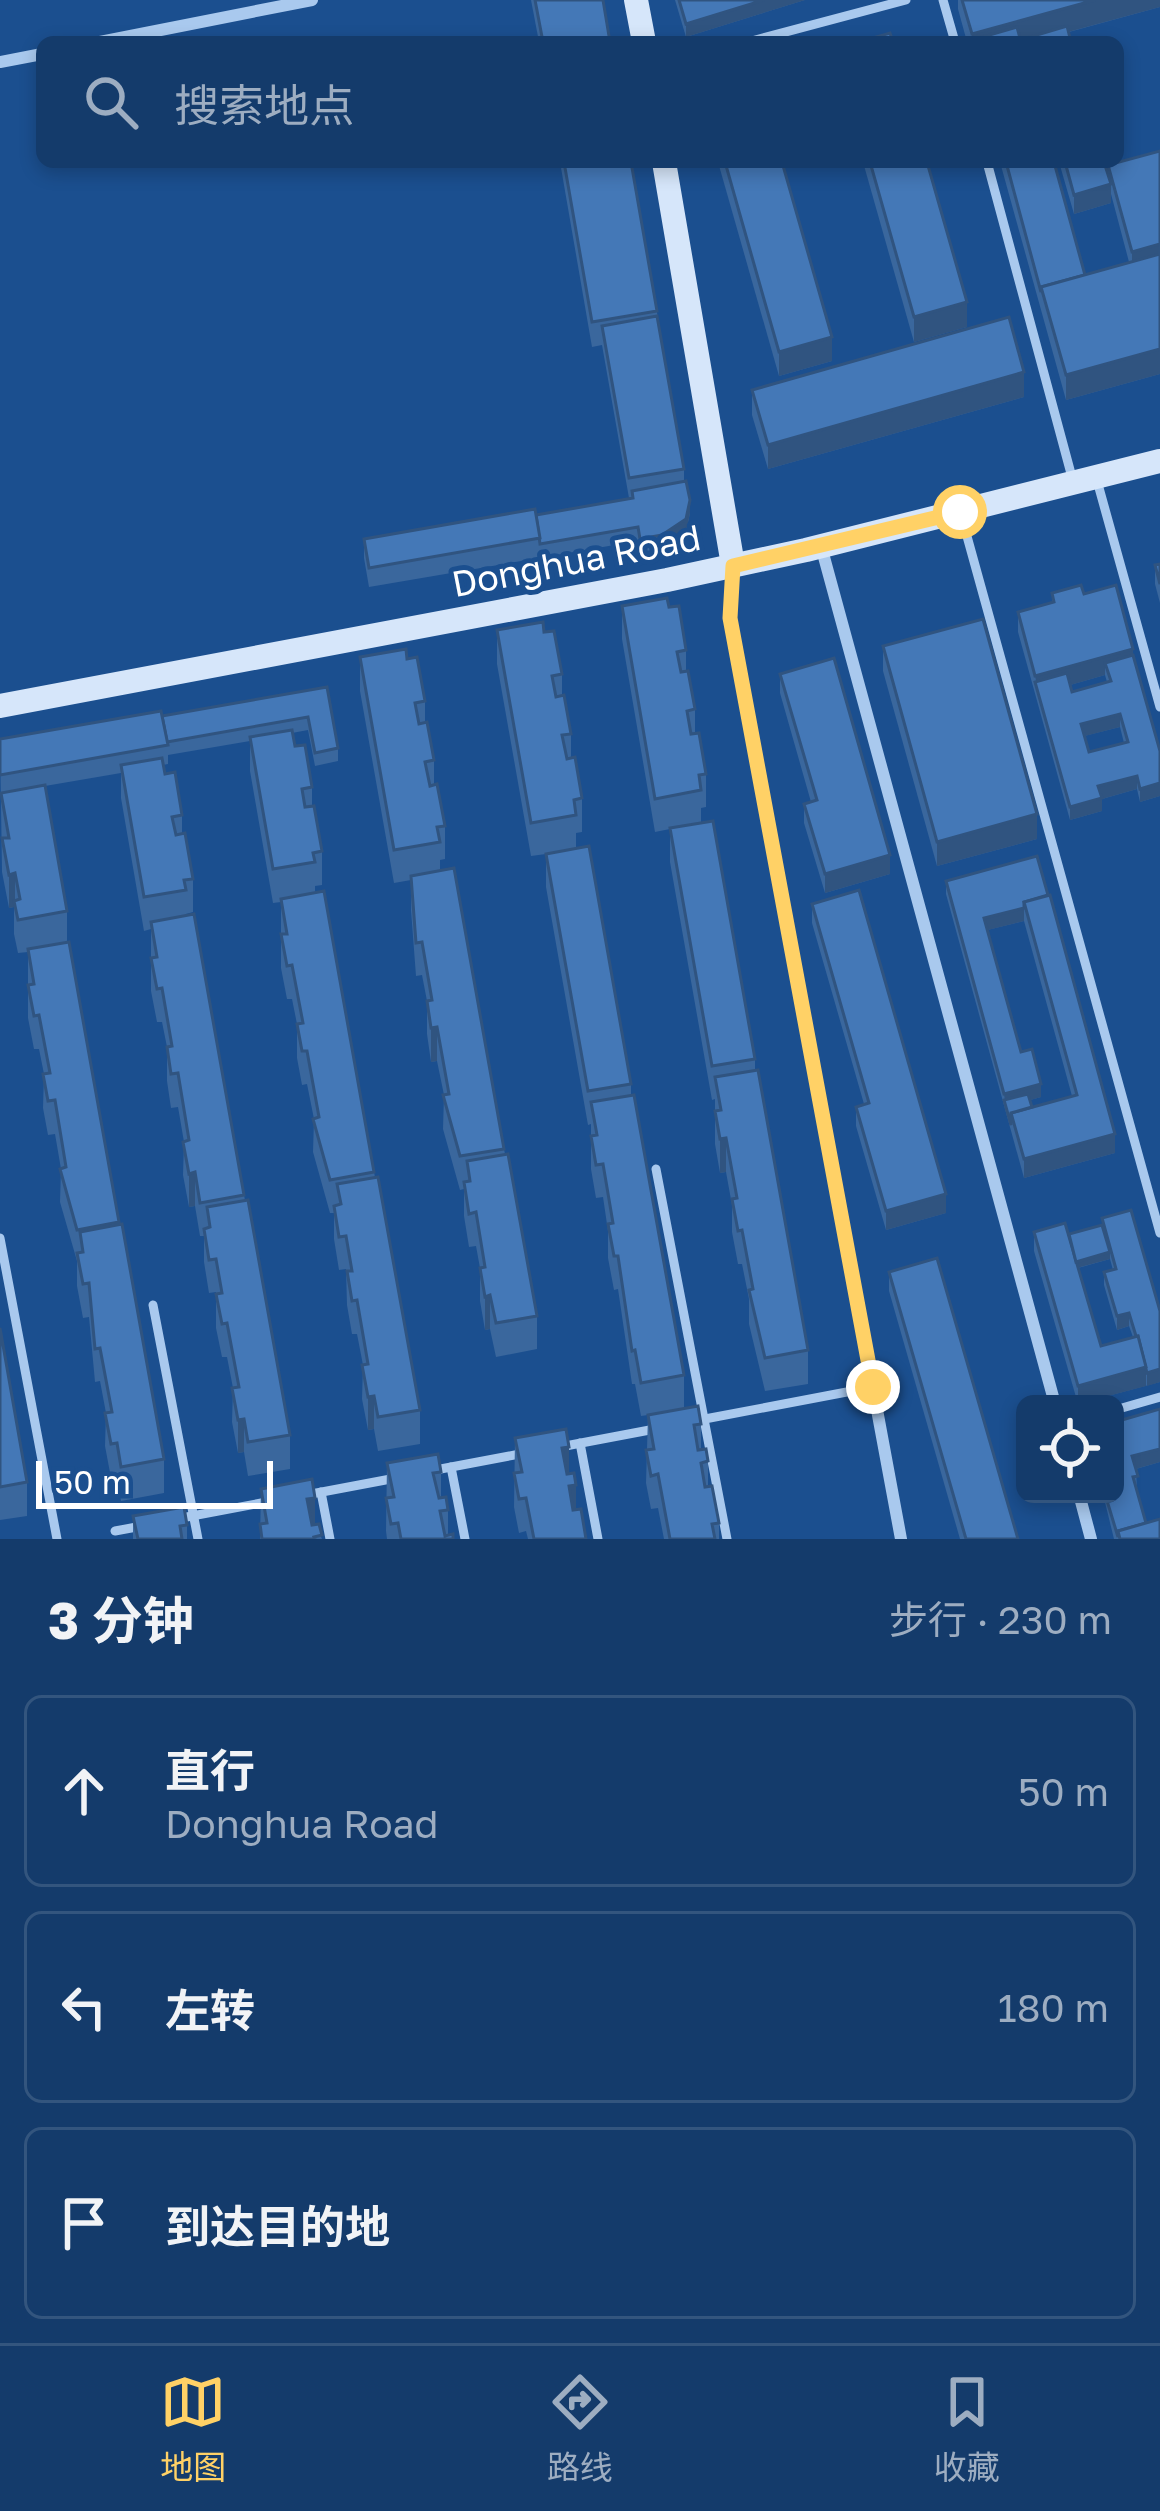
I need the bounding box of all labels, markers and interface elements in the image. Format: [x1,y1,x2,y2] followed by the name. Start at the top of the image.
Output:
[36,36,1124,168] search box
[78,69,144,135] icon: search
[174,78,354,132] text: 搜索地点
[933,485,987,539] route start
[448,515,704,605] street label: Donghua Road
[846,1360,900,1414] route end
[1016,1395,1124,1503] map controls
[1016,1395,1124,1503] button: locate
[36,1455,273,1508] scale bar
[54,1462,131,1501] text: 50 m
[48,1589,194,1650] text: 3 分钟
[889,1596,1112,1643] text: 步行 · 230 m
[165,1743,255,1797] text: 直行
[51,1758,117,1824] icon: ahead
[1018,1768,1109,1815] text: 50 m
[165,1800,439,1847] text: Donghua Road
[51,1974,117,2040] icon: left
[165,1983,255,2037] text: 左转
[998,1984,1109,2031] text: 180 m
[51,2190,117,2256] icon: arrive
[165,2199,390,2253] text: 到达目的地
[160,2369,226,2489] tab: 地图
[547,2369,613,2489] tab: 路线
[934,2369,1000,2489] tab: 收藏

